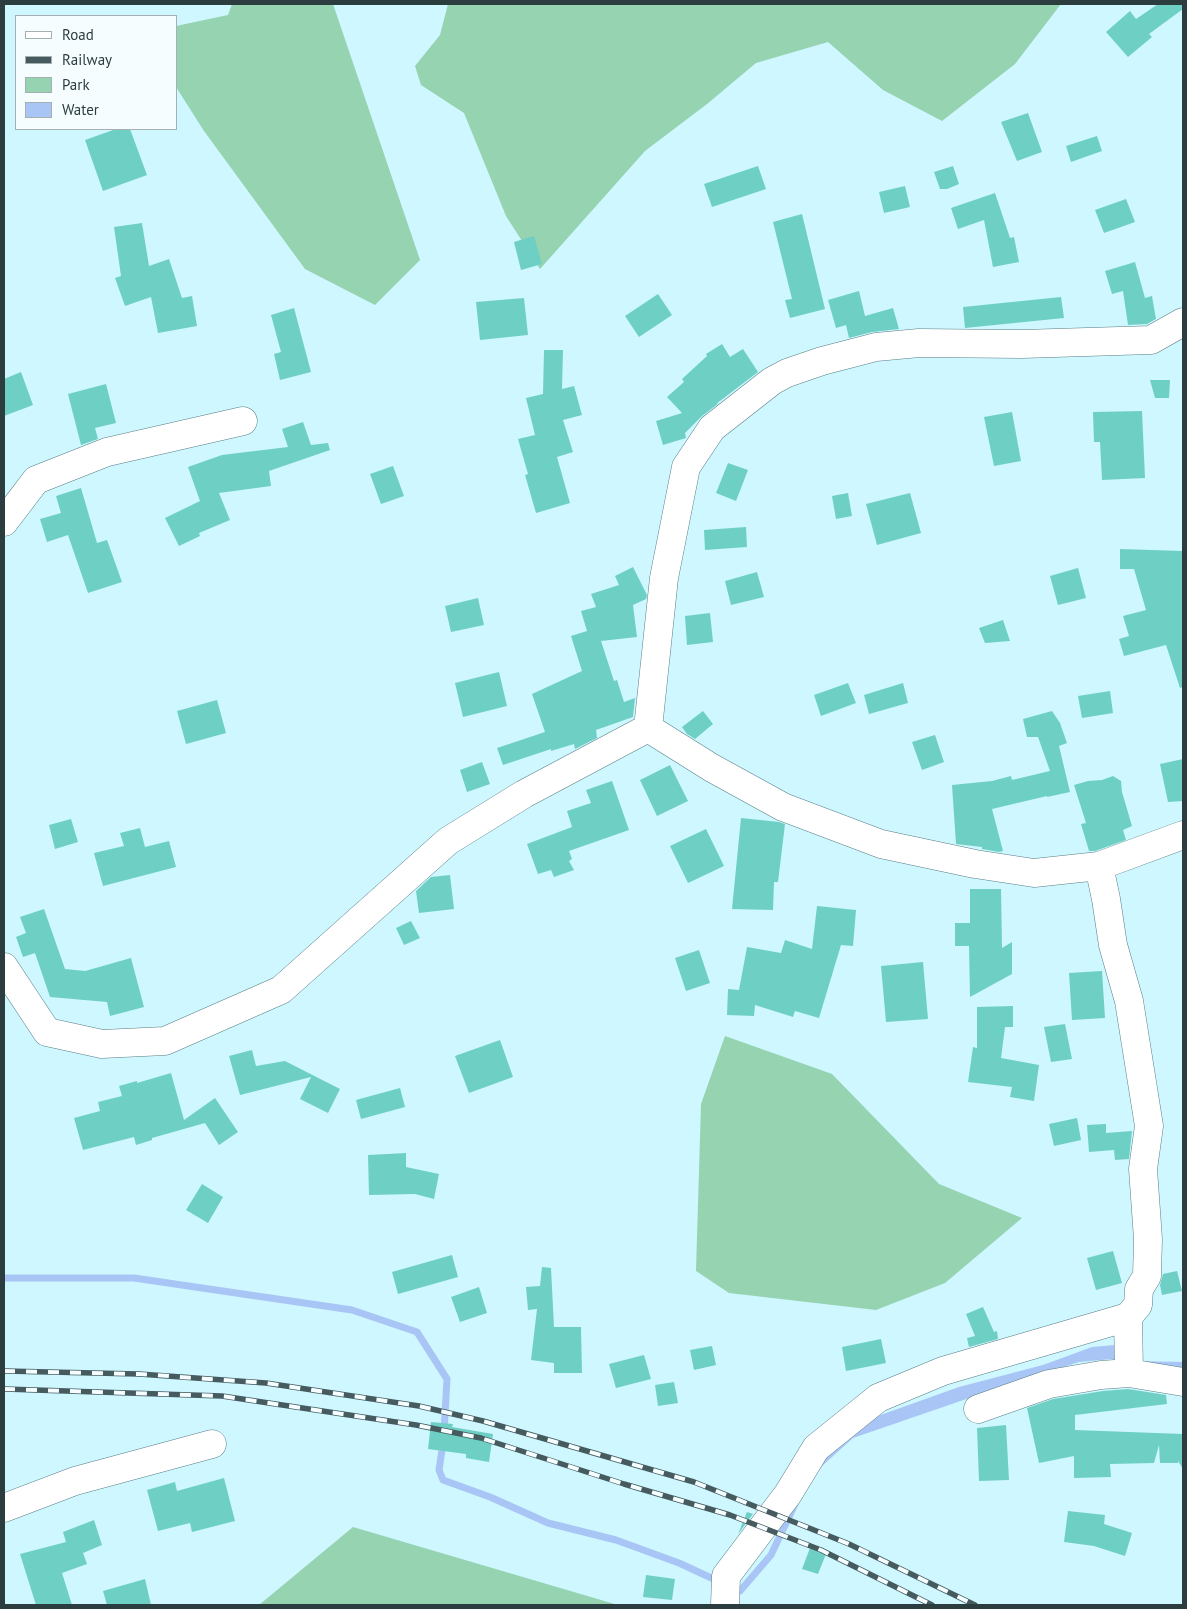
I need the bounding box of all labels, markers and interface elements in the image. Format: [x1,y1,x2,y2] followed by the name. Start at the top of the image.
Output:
[15,15,178,130] legend
[62,25,94,44] text: Road
[62,50,112,69] text: Railway
[62,75,90,94] text: Park
[62,100,99,119] text: Water

